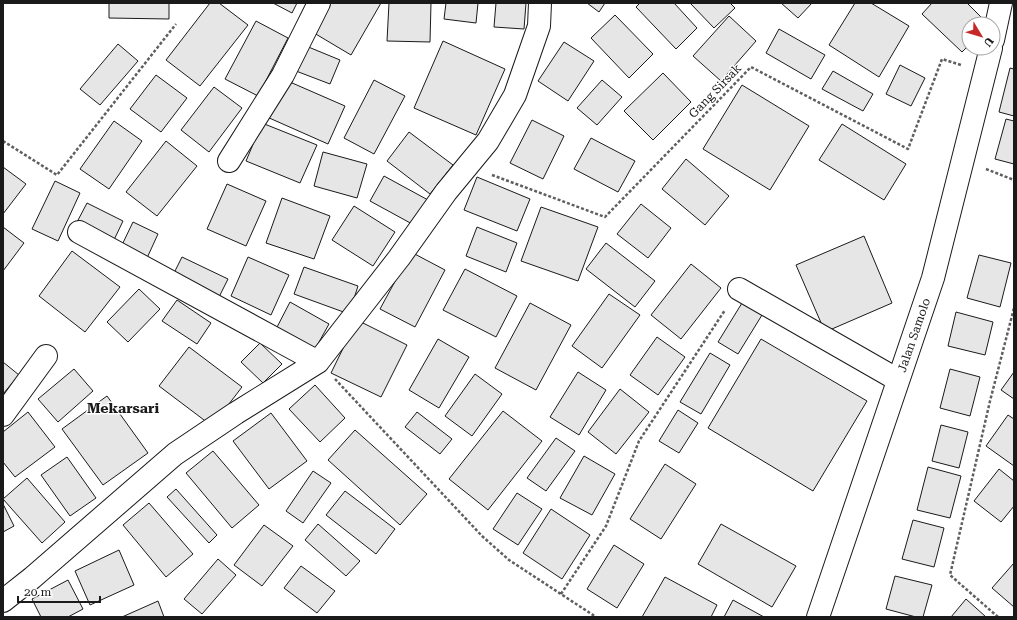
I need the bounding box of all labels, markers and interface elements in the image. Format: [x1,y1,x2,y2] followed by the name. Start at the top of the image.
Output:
[961,16,1001,56] north arrow
[980,35,996,50] text: U
[686,61,744,121] street label: Gang Sirsak
[895,296,933,374] street label: Jalan Samolo
[87,400,159,416] district label: Mekarsari
[18,578,100,604] scale bar
[24,585,51,599] text: 20 m

